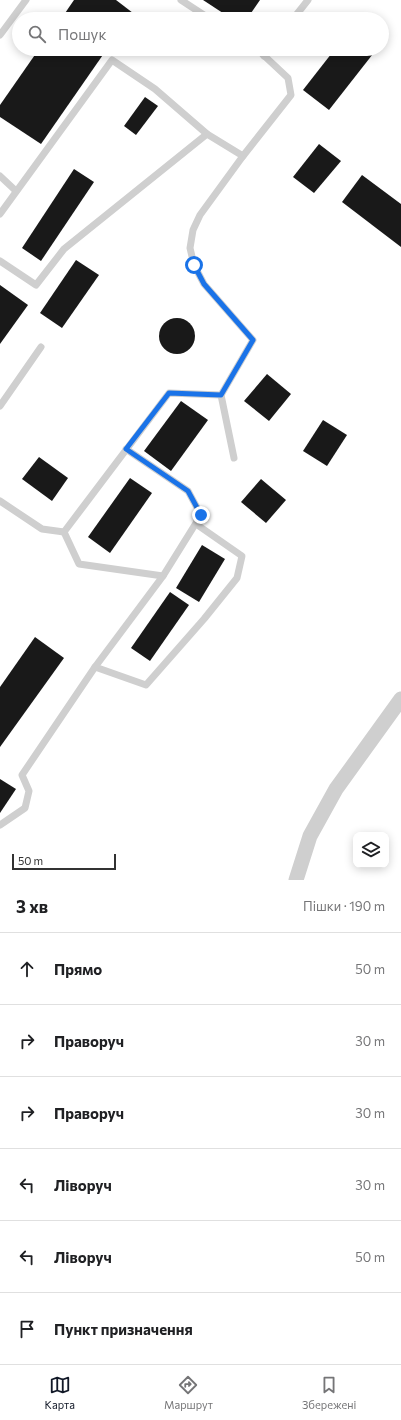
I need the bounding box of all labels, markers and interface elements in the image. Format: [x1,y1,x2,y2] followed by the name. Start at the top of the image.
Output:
[12,12,389,56] search box
[26,23,48,45] icon: search
[58,25,106,43] text: Пошук
[185,256,203,274] route start
[192,506,210,524] route end
[353,832,389,868] map controls
[353,832,389,868] button: layers
[12,852,116,871] scale bar
[18,854,43,867] text: 50 m
[16,896,48,917] text: 3 хв
[303,898,385,914] text: Пішки · 190 m
[16,958,38,980] icon: ahead
[54,960,102,978] text: Прямо
[355,961,385,977] text: 50 m
[16,1030,38,1052] icon: right
[54,1032,124,1050] text: Праворуч
[355,1033,385,1049] text: 30 m
[16,1102,38,1124] icon: right
[54,1104,124,1122] text: Праворуч
[355,1105,385,1121] text: 30 m
[16,1174,38,1196] icon: left
[54,1176,112,1194] text: Ліворуч
[355,1177,385,1193] text: 30 m
[16,1246,38,1268] icon: left
[54,1248,112,1266] text: Ліворуч
[355,1249,385,1265] text: 50 m
[16,1318,38,1340] icon: arrive
[54,1320,193,1338] text: Пункт призначення
[45,1374,75,1411] tab: Карта
[164,1374,213,1411] tab: Маршрут
[302,1374,356,1411] tab: Збережені

